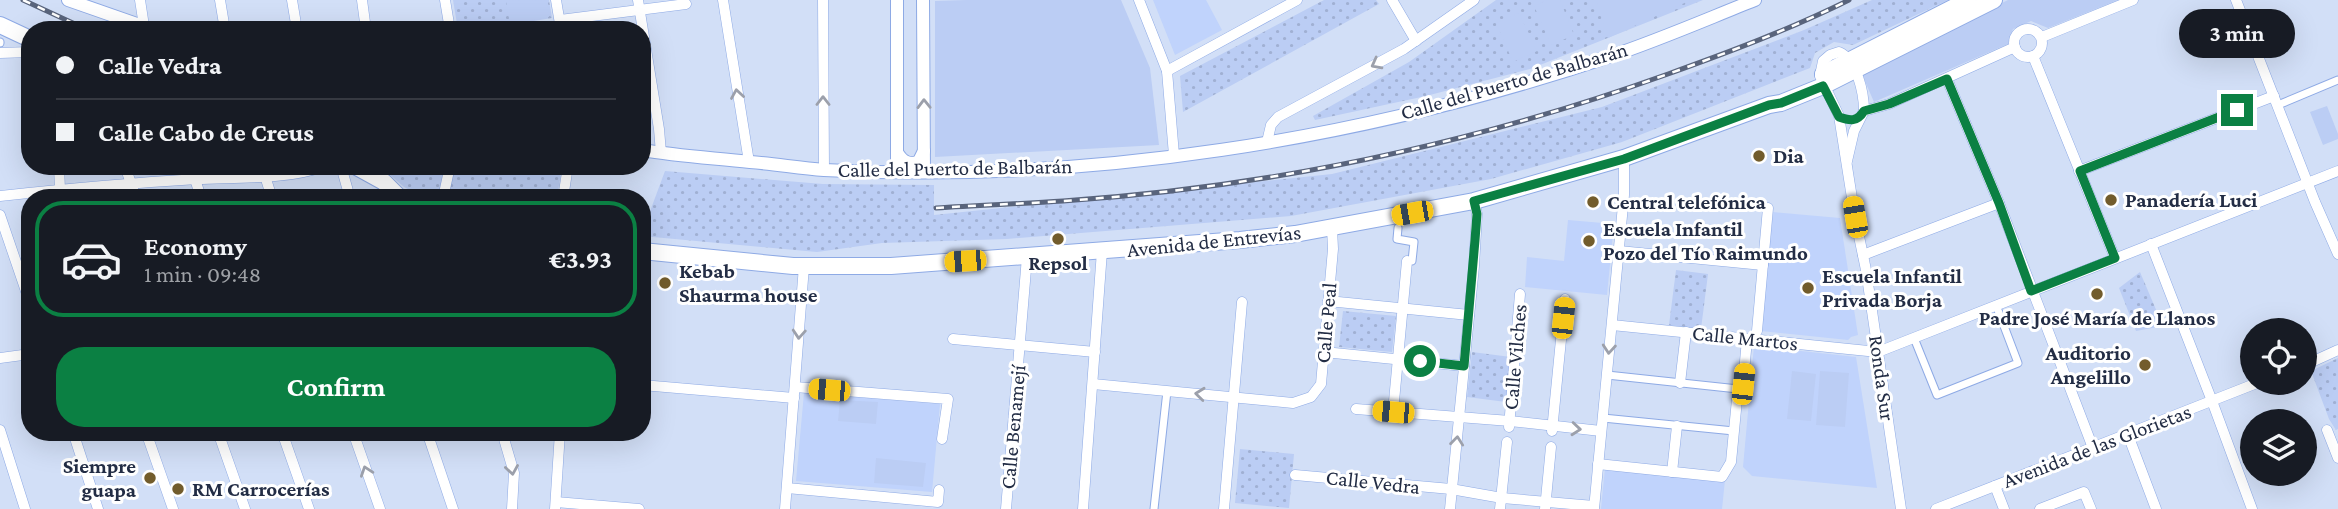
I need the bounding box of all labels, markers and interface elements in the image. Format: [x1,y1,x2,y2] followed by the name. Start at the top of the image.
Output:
[2179,8,2295,57] callout: 3 min
[2209,20,2265,46] text: 3 min
[1398,37,1630,125] street label: Calle del Puerto de Balbarán
[98,51,222,80] text: Calle Vedra
[1371,56,1383,70] one-way arrow
[730,88,745,100] one-way arrow
[2221,94,2253,126] route end
[816,96,831,107] one-way arrow
[916,98,932,109] one-way arrow
[98,118,314,147] text: Calle Cabo de Creus
[1773,144,1805,168] place label: Dia
[1751,148,1767,164] marker: Dia
[837,154,1073,182] street label: Calle del Puerto de Balbarán
[2125,188,2257,212] place label: Panadería Luci
[1607,190,1767,214] place label: Central telefónica
[2103,192,2119,208] marker: Panadería Luci
[1585,194,1601,210] marker: Central telefónica
[1842,194,1869,240] car
[1390,199,1435,227] car
[1603,217,1808,265] place label: Escuela Infantil Pozo del Tío Raimundo
[1126,220,1302,262] street label: Avenida de Entrevías
[60,228,123,291] icon: car
[1050,231,1066,247] marker: Repsol
[144,232,247,261] text: Economy
[1581,233,1597,249] marker: Escuela Infantil Pozo del Tío Raimundo
[549,245,612,274] text: €3.93
[944,249,987,273] car
[1028,251,1088,275] place label: Repsol
[679,259,818,307] place label: Kebab Shaurma house
[144,261,261,287] text: 1 min · 09:48
[1822,264,1962,312] place label: Escuela Infantil Privada Borja
[657,275,673,291] marker: Kebab Shaurma house
[1800,280,1816,296] marker: Escuela Infantil Privada Borja
[1311,282,1341,364] street label: Calle Peal
[2089,286,2105,302] marker: Padre José María de Llanos
[1551,296,1576,340] car
[1498,303,1532,411] street label: Calle Vilches
[1979,306,2216,330] place label: Padre José María de Llanos
[2240,318,2317,486] map controls
[2240,318,2317,395] button: locate
[1691,321,1799,355] street label: Calle Martos
[792,329,807,340] one-way arrow
[1864,334,1900,423] street label: Ronda Sur
[2045,341,2131,389] place label: Auditorio Angelillo
[1602,343,1617,354] one-way arrow
[1404,345,1436,377] route start
[56,347,616,427] button: Confirm
[2137,357,2153,373] marker: Auditorio Angelillo
[996,362,1031,490] street label: Calle Benamejí
[1731,362,1756,406] car
[808,378,851,402] car
[1194,387,1205,402] one-way arrow
[2000,399,2194,493] street label: Avenida de las Glorietas
[1372,400,1415,424] car
[2240,409,2317,486] button: layers
[1571,421,1582,436] one-way arrow
[1449,435,1464,447] one-way arrow
[63,454,137,502] place label: Siempre guapa
[504,464,519,476] one-way arrow
[360,465,374,477] one-way arrow
[1325,465,1421,499] street label: Calle Vedra
[142,470,158,486] marker: Siempre guapa
[192,477,330,501] place label: RM Carrocerías
[170,481,186,497] marker: RM Carrocerías

